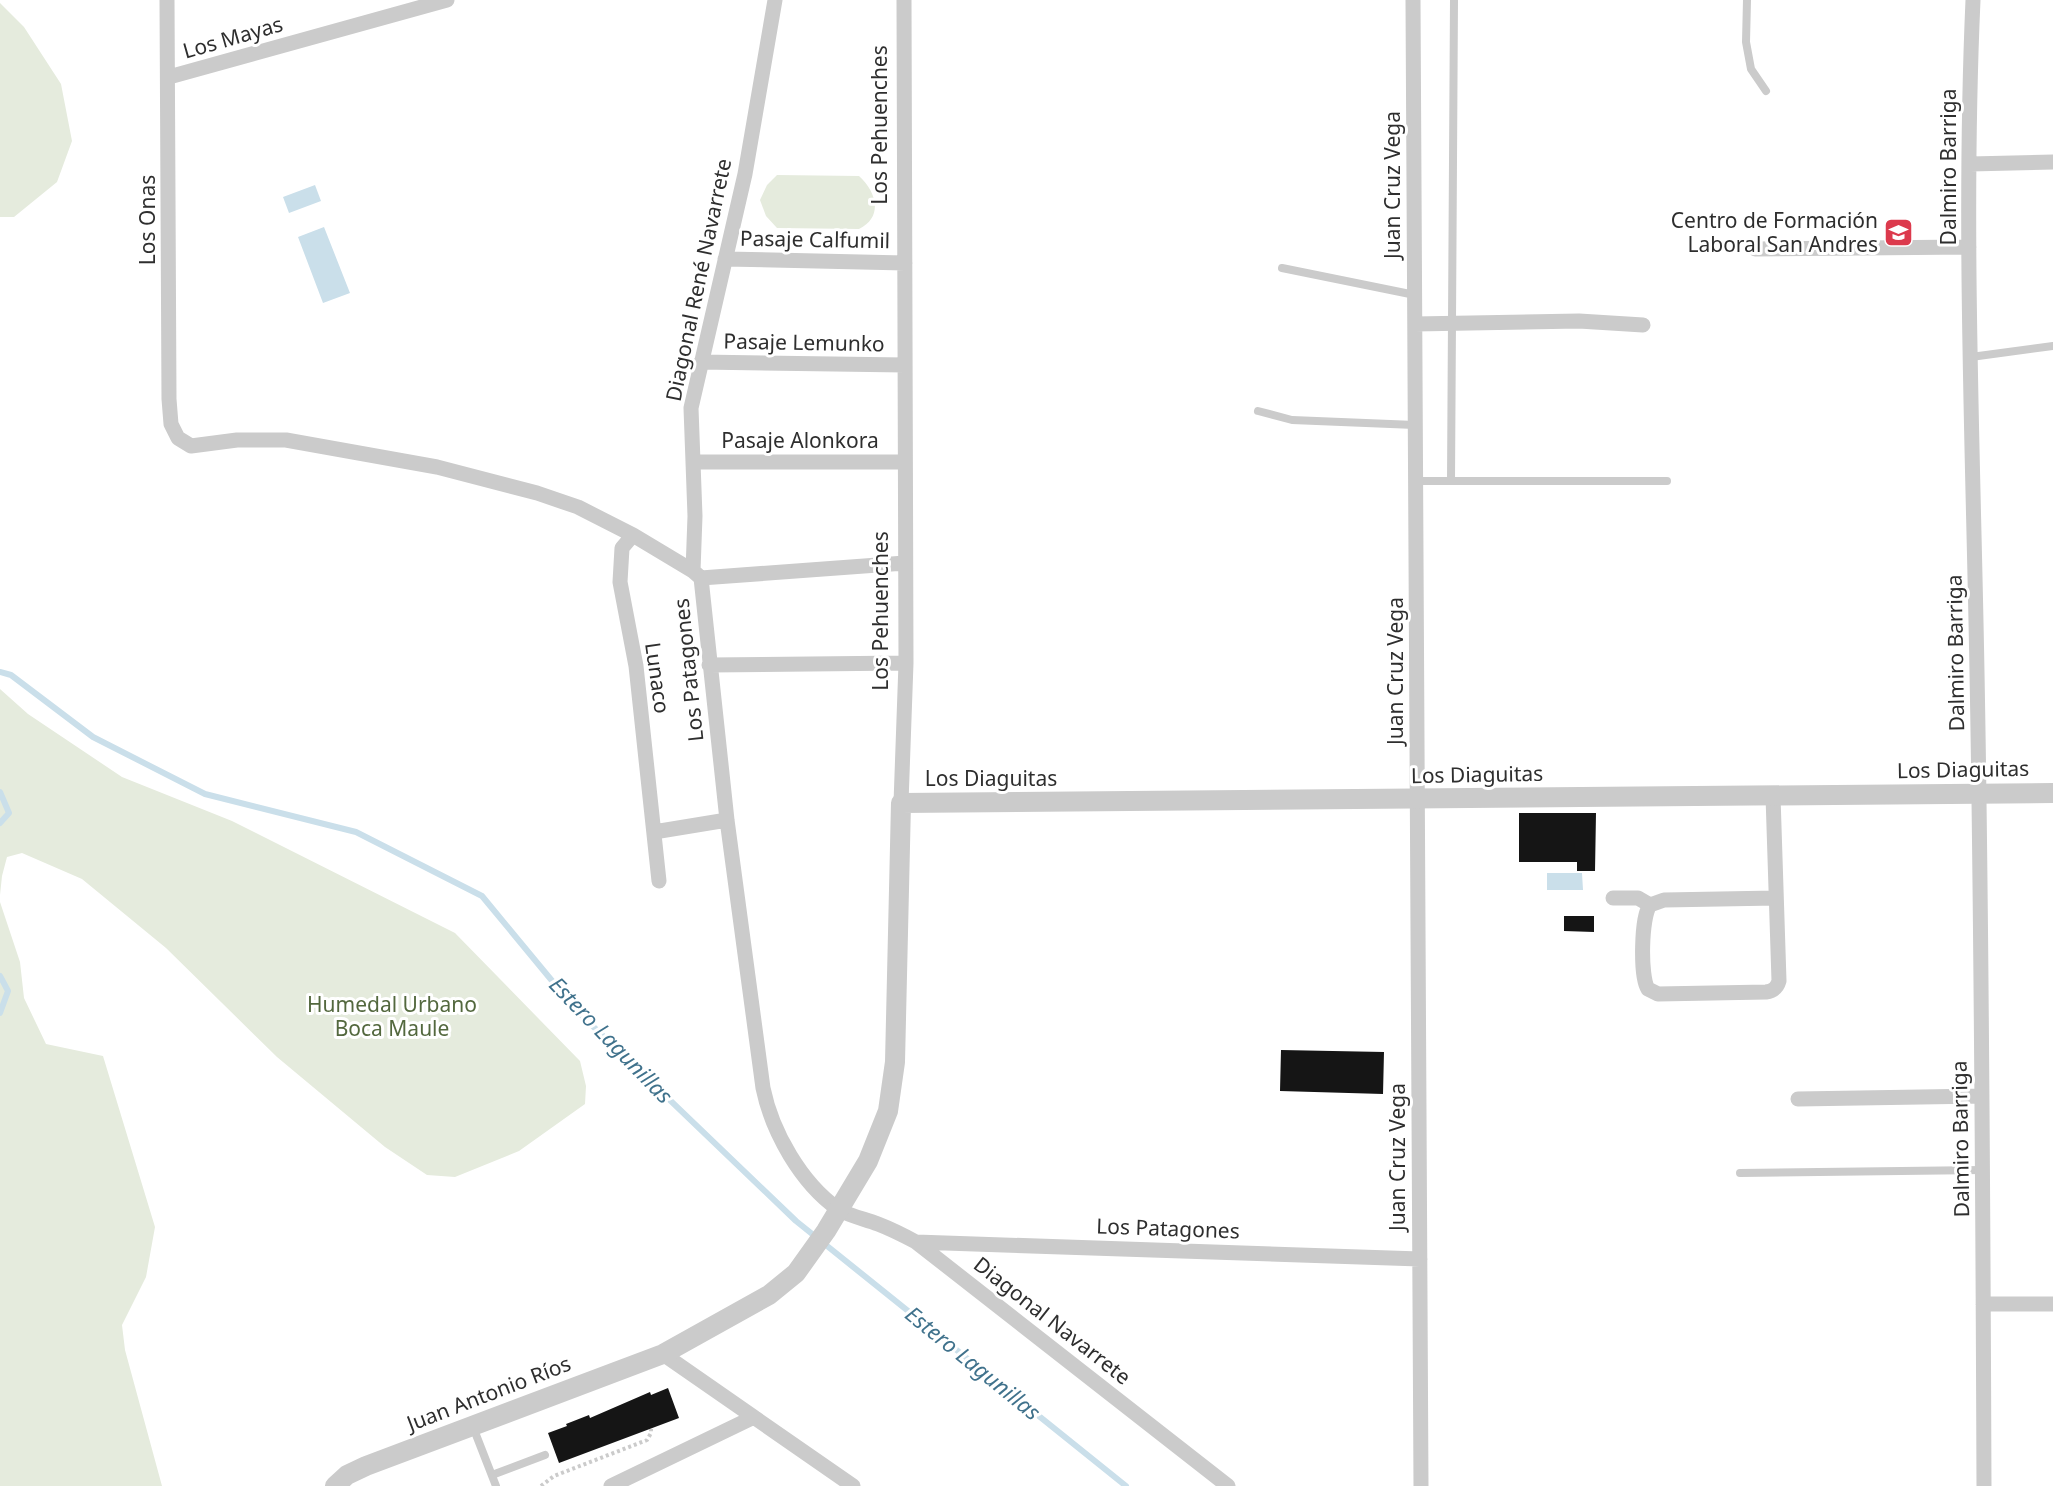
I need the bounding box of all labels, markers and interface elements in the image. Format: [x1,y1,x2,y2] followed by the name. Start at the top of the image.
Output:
[180,9,286,65] street label: Los Mayas
[865,45,893,205] street label: Los Pehuenches
[1934,89,1962,245] street label: Dalmiro Barriga
[1378,111,1406,261] street label: Juan Cruz Vega
[659,156,737,404] street label: Diagonal René Navarrete
[133,175,161,265] street label: Los Onas
[1671,206,1878,258] place label: Centro de Formación Laboral San Andres
[1883,217,1915,249] school or university icon: Centro de Formación Laboral San Andres
[740,224,890,254] street label: Pasaje Calfumil
[723,327,885,357] street label: Pasaje Lemunko
[721,426,879,454] street label: Pasaje Alonkora
[866,531,894,691] street label: Los Pehuenches
[1940,574,1970,732] street label: Dalmiro Barriga
[667,597,709,743] street label: Los Patagones
[1381,597,1409,747] street label: Juan Cruz Vega
[639,640,677,715] street label: Lunaco
[1896,754,2029,784] street label: Los Diaguitas
[1410,759,1543,789] street label: Los Diaguitas
[925,764,1057,792] street label: Los Diaguitas
[543,969,680,1110] water label: Estero Lagunillas
[307,990,477,1042] park label: Humedal Urbano Boca Maule
[1945,1060,1975,1218] street label: Dalmiro Barriga
[1383,1083,1411,1233] street label: Juan Cruz Vega
[1096,1212,1240,1244] street label: Los Patagones
[968,1250,1137,1390] street label: Diagonal Navarrete
[900,1298,1048,1426] water label: Estero Lagunillas
[401,1349,575,1438] street label: Juan Antonio Ríos

